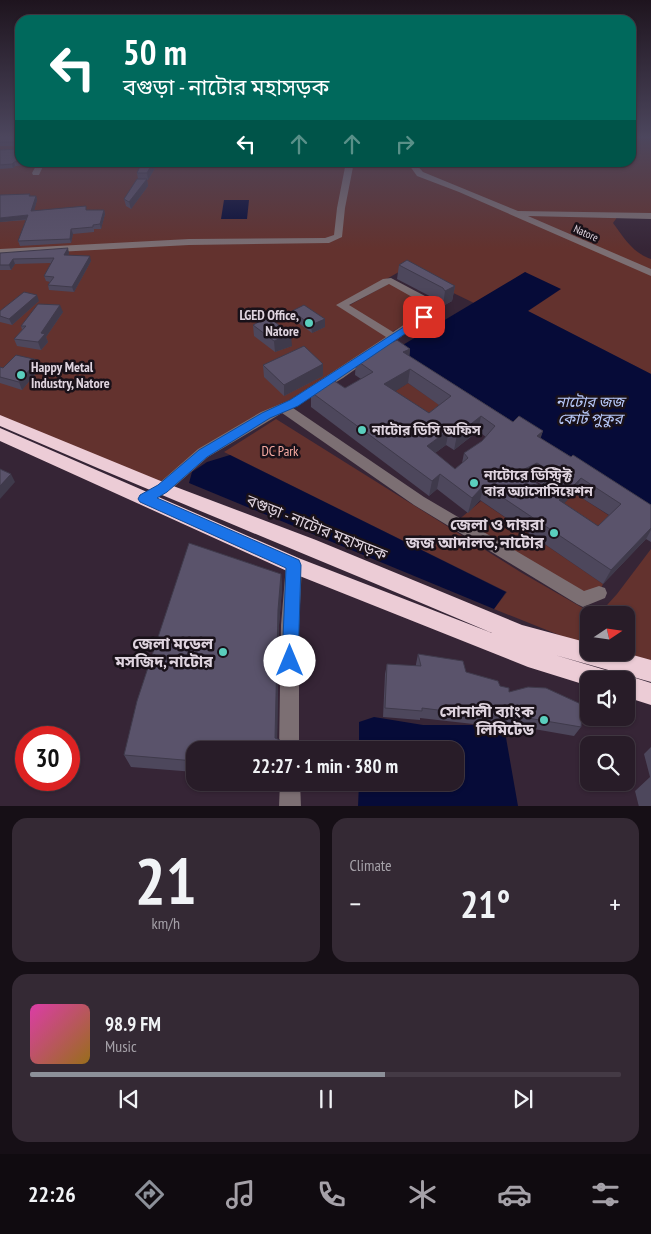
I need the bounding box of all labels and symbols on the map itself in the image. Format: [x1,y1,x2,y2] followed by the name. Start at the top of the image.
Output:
[571,221,601,245] street label: Natore
[403,296,445,338] pin
[239,306,299,340] place label: LGED Office, Natore
[303,317,315,329] marker: LGED Office, Natore
[31,358,110,392] place label: Happy Metal Industry, Natore
[15,369,27,381] marker: Happy Metal Industry, Natore
[556,392,627,428] water label: নাটোর জজ কোর্ট পুকুর
[371,421,482,439] place label: নাটোর ডিসি অফিস
[356,424,368,436] marker: নাটোর ডিসি অফিস
[261,442,299,460] park label: DC Park
[483,466,593,500] place label: নাটোরে ডিস্ট্রিক্ট বার অ্যাসোসিয়েশন
[468,477,480,489] marker: নাটোরে ডিস্ট্রিক্ট বার অ্যাসোসিয়েশন
[243,489,391,565] street label: বগুড়া - নাটোর মহাসড়ক
[405,514,544,552] place label: জেলা ও দায়রা জজ আদালত, নাটোর
[548,527,560,539] marker: জেলা ও দায়রা জজ আদালত, নাটোর
[580,606,635,661] north arrow
[114,633,214,671] place label: জেলা মডেল মসজিদ, নাটোর
[263,634,315,686] position arrow
[217,646,229,658] marker: জেলা মডেল মসজিদ, নাটোর
[440,701,535,739] place label: সোনালী ব্যাংক লিমিটেড
[538,714,550,726] marker: সোনালী ব্যাংক লিমিটেড
[15,726,80,791] speed limit sign: 30

